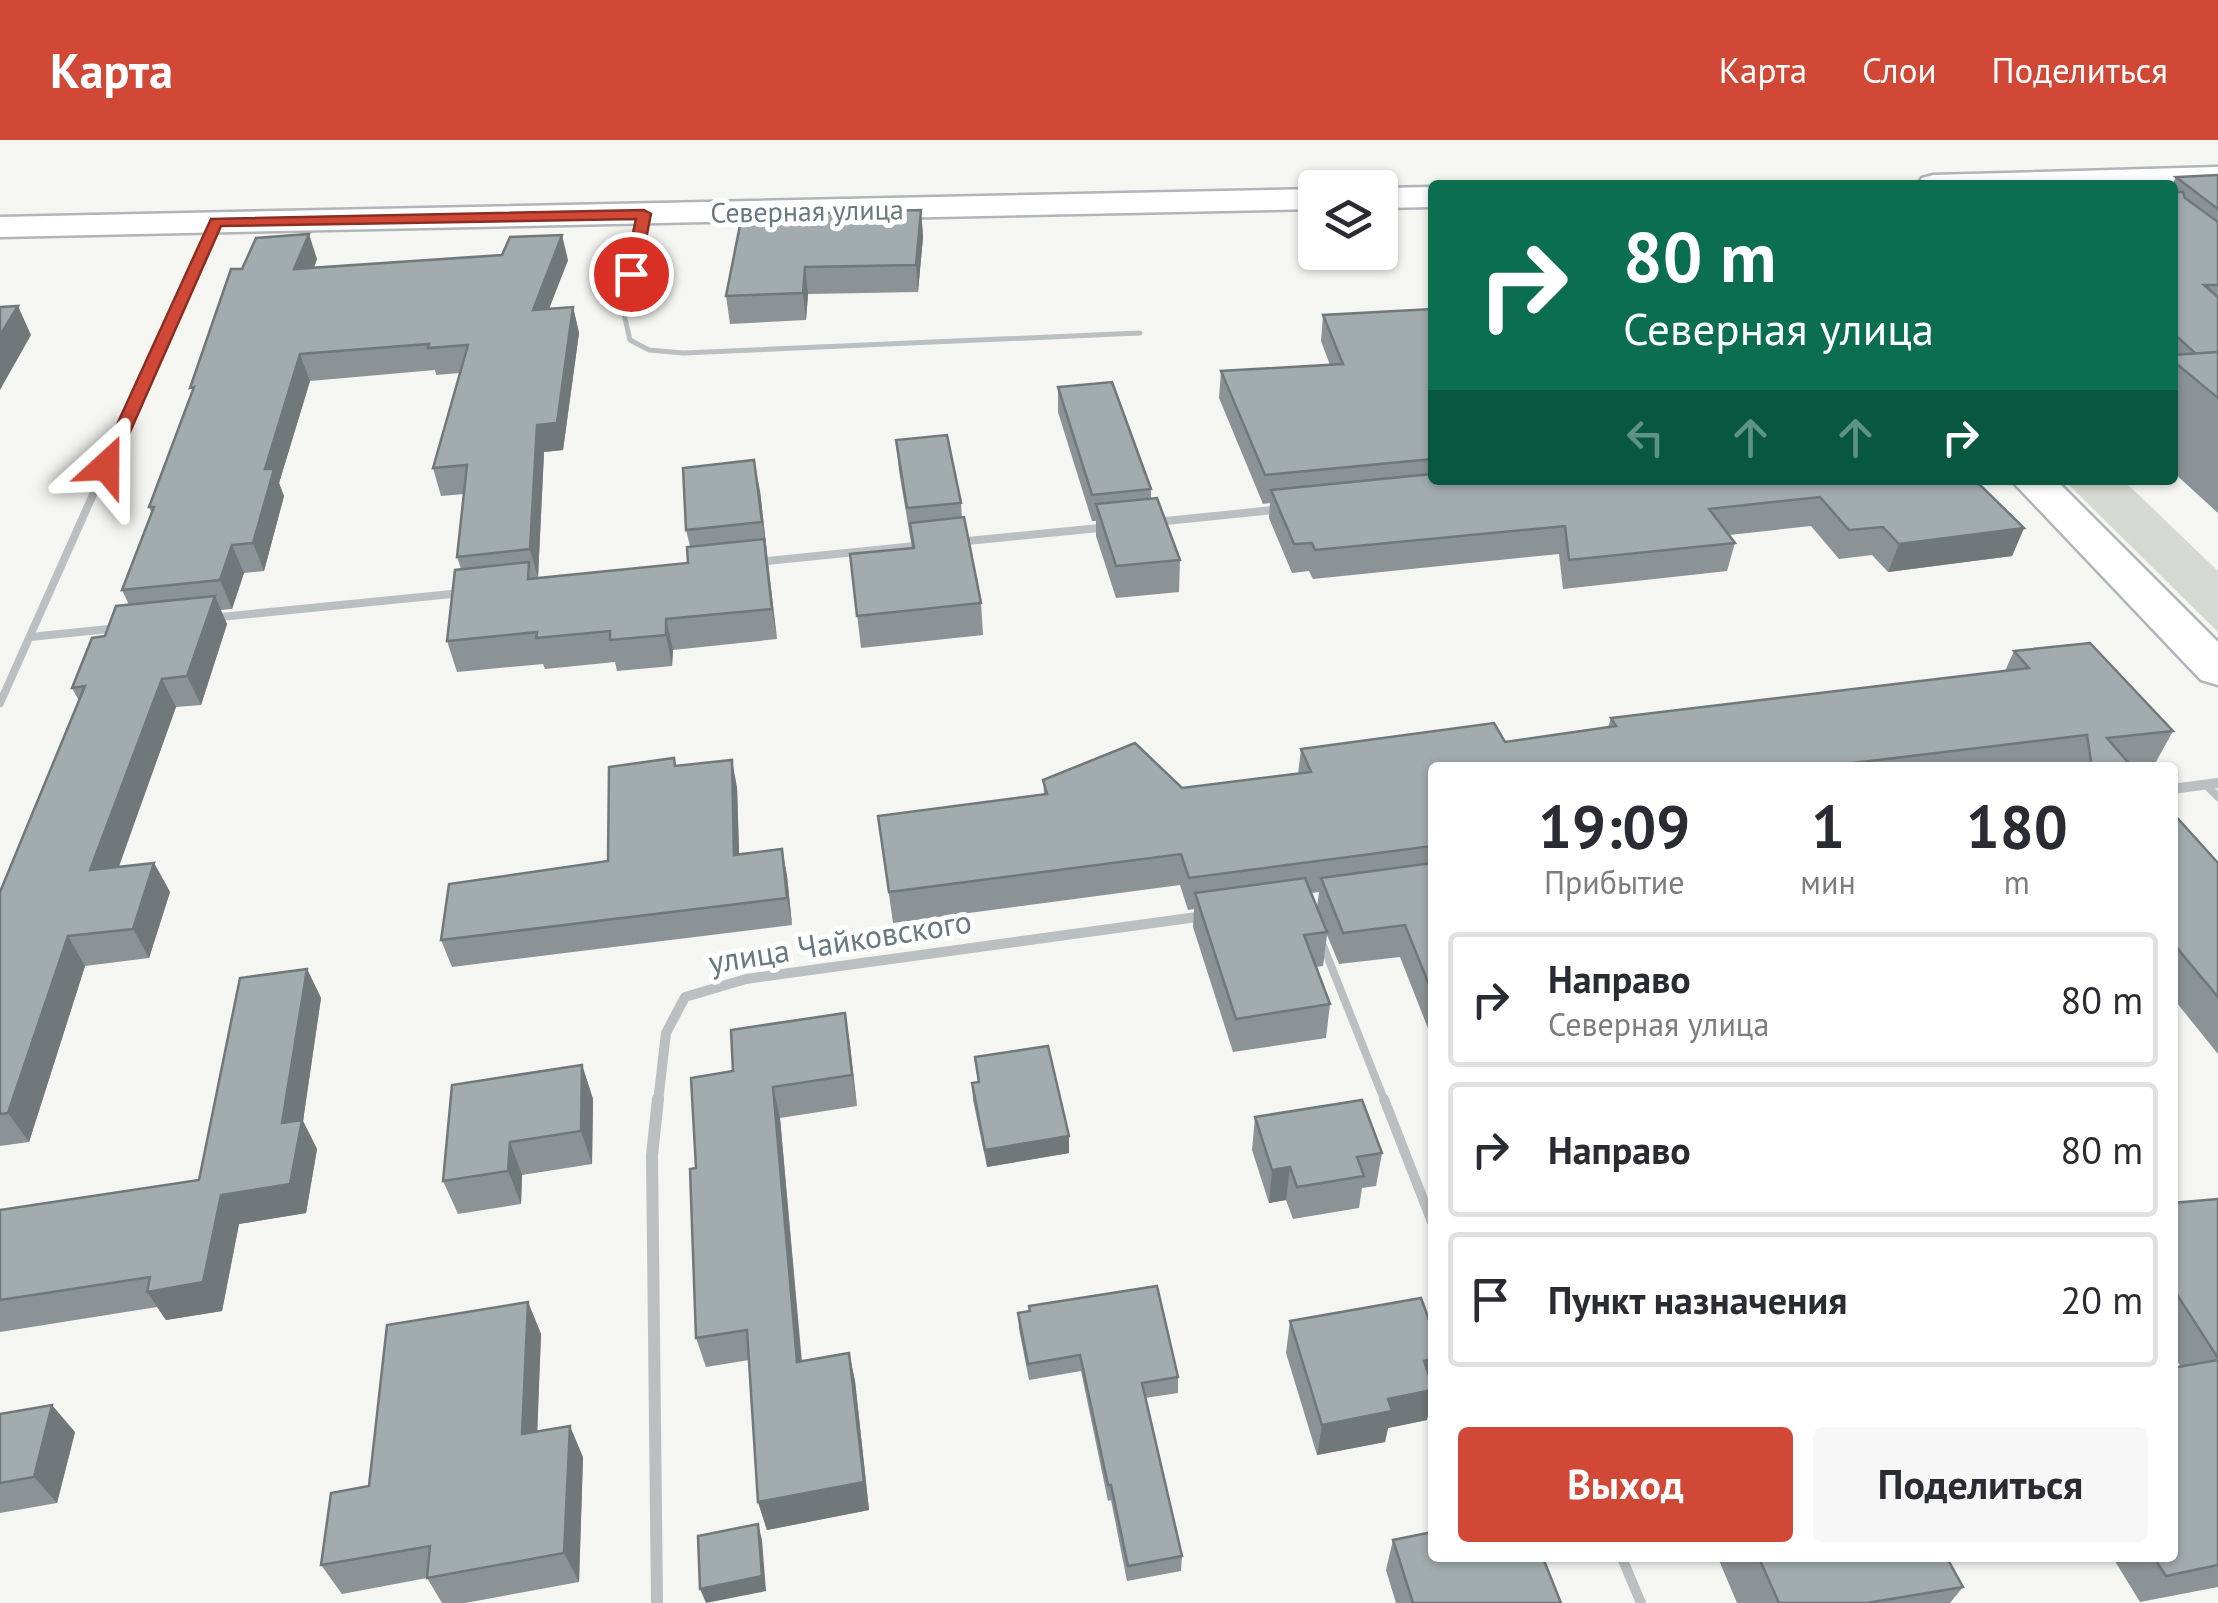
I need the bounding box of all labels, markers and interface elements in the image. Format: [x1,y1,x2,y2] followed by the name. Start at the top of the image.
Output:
[50,39,173,101] text: Карта
[1719,47,1807,93] text: Карта
[1862,47,1937,93] text: Слои
[1992,47,2168,93] text: Поделиться
[1298,170,1398,270] map controls
[1298,170,1398,270] button: layers
[710,190,904,231] street label: Северная улица
[1623,211,1776,301] text: 80 m
[1458,220,1588,350] icon: right
[589,232,674,317] pin
[604,247,659,302] icon: arrive
[1623,299,1934,357] text: Северная улица
[1618,410,1673,465] icon: left
[1723,410,1778,465] icon: ahead
[1828,410,1883,465] icon: ahead
[1933,410,1988,465] icon: right
[54,414,158,518] position arrow
[1538,787,1690,865] text: 19:09
[1811,787,1845,865] text: 1
[1966,787,2068,865] text: 180
[1544,861,1684,903] text: Прибытие
[1800,861,1856,903] text: мин
[2004,861,2030,903] text: m
[705,899,974,983] street label: улица Чайковского
[1548,954,1691,1003] text: Направо
[1463,972,1518,1027] icon: right
[2061,975,2143,1024] text: 80 m
[1548,1003,1769,1045] text: Северная улица
[1463,1122,1518,1177] icon: right
[1548,1125,1691,1174] text: Направо
[2061,1125,2143,1174] text: 80 m
[1463,1272,1518,1327] icon: arrive
[1548,1275,1847,1324] text: Пункт назначения
[2061,1275,2143,1324] text: 20 m
[1458,1427,1793,1542] button: Выход
[1813,1427,2148,1542] button: Поделиться

